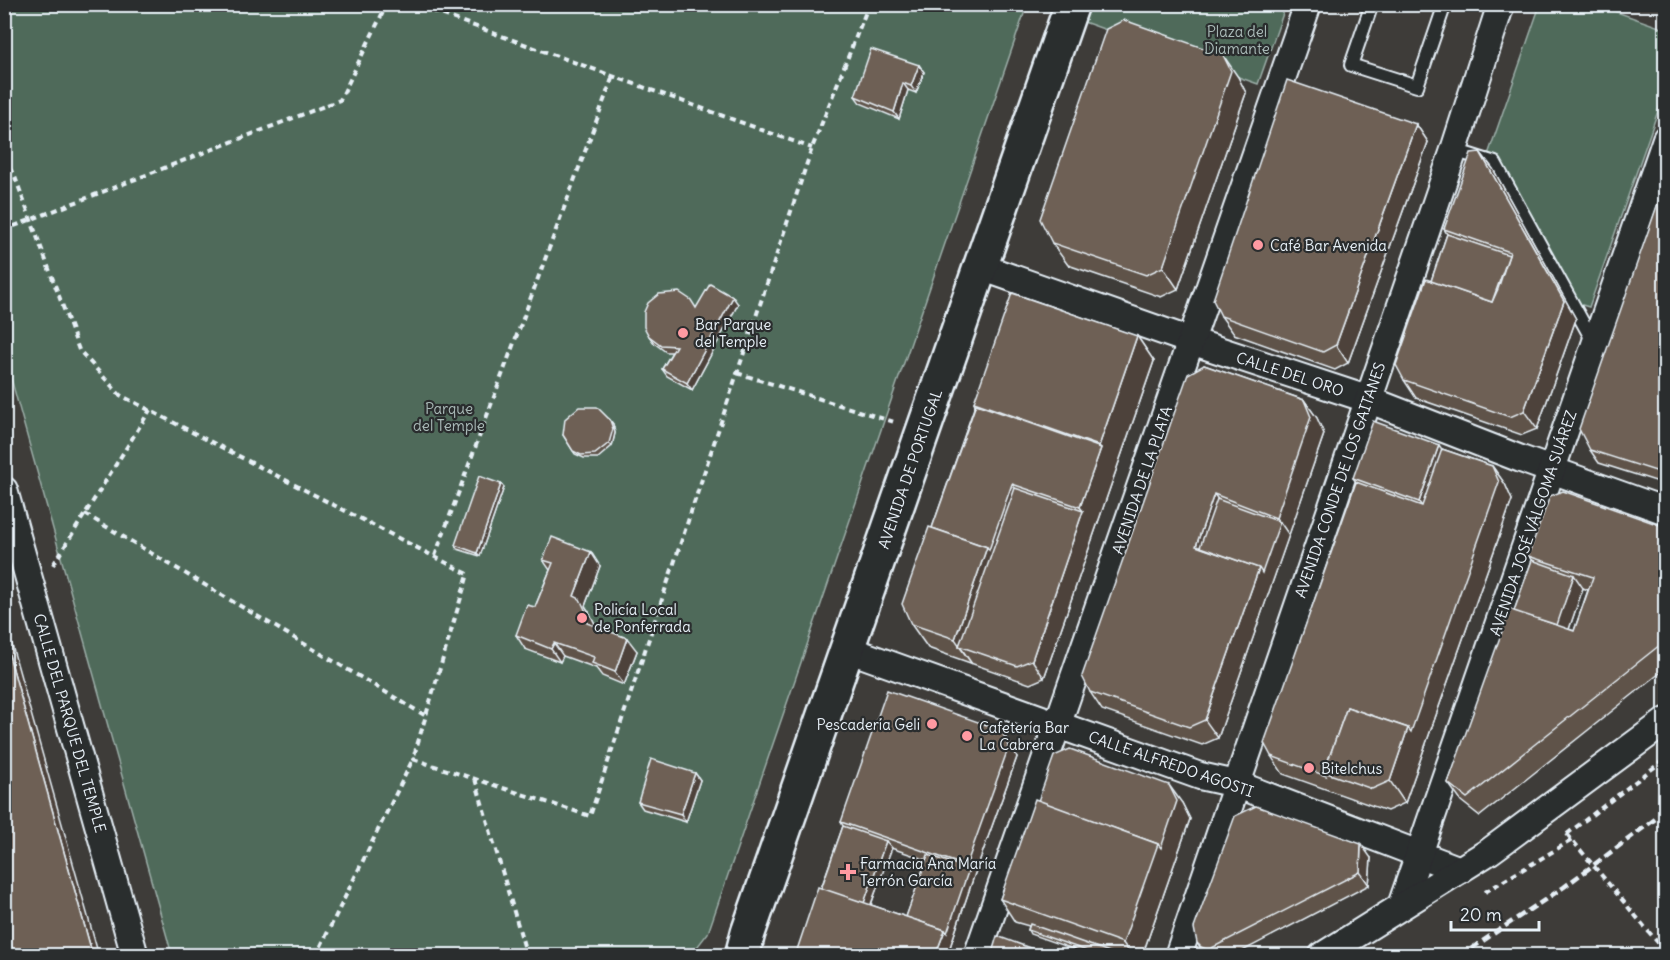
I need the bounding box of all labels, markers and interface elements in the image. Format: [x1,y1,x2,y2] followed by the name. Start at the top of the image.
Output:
[1204,22,1270,58] park label: Plaza del Diamante
[1270,236,1387,255] place label: Café Bar Avenida
[1251,238,1265,252] marker: Café Bar Avenida
[695,315,771,351] place label: Bar Parque del Temple
[676,326,690,340] marker: Bar Parque del Temple
[1234,348,1346,400] street label: CALLE DEL ORO
[1291,360,1389,600] street label: AVENIDA CONDE DE LOS GAITANES
[874,387,946,551] street label: AVENIDA DE PORTUGAL
[413,399,485,435] park label: Parque del Temple
[1108,403,1176,557] street label: AVENIDA DE LA PLATA
[1485,407,1581,638] street label: AVENIDA JOSÉ VÁLGOMA SUÁREZ
[594,600,691,636] place label: Policía Local de Ponferrada
[30,611,110,835] street label: CALLE DEL PARQUE DEL TEMPLE
[575,611,589,625] marker: Policía Local de Ponferrada
[817,715,920,734] place label: Pescadería Geli
[925,717,939,731] marker: Pescadería Geli
[979,718,1069,754] place label: Cafetería Bar La Cabrera
[1086,727,1256,801] street label: CALLE ALFREDO AGOSTI
[960,729,974,743] marker: Cafetería Bar La Cabrera
[1321,759,1382,778] place label: Bitelchus
[1302,761,1316,775] marker: Bitelchus
[860,854,997,890] place label: Farmacia Ana María Terrón García
[841,865,855,879] marker: Farmacia Ana María Terrón García
[1451,894,1540,932] scale bar
[1460,903,1502,926] text: 20 m

